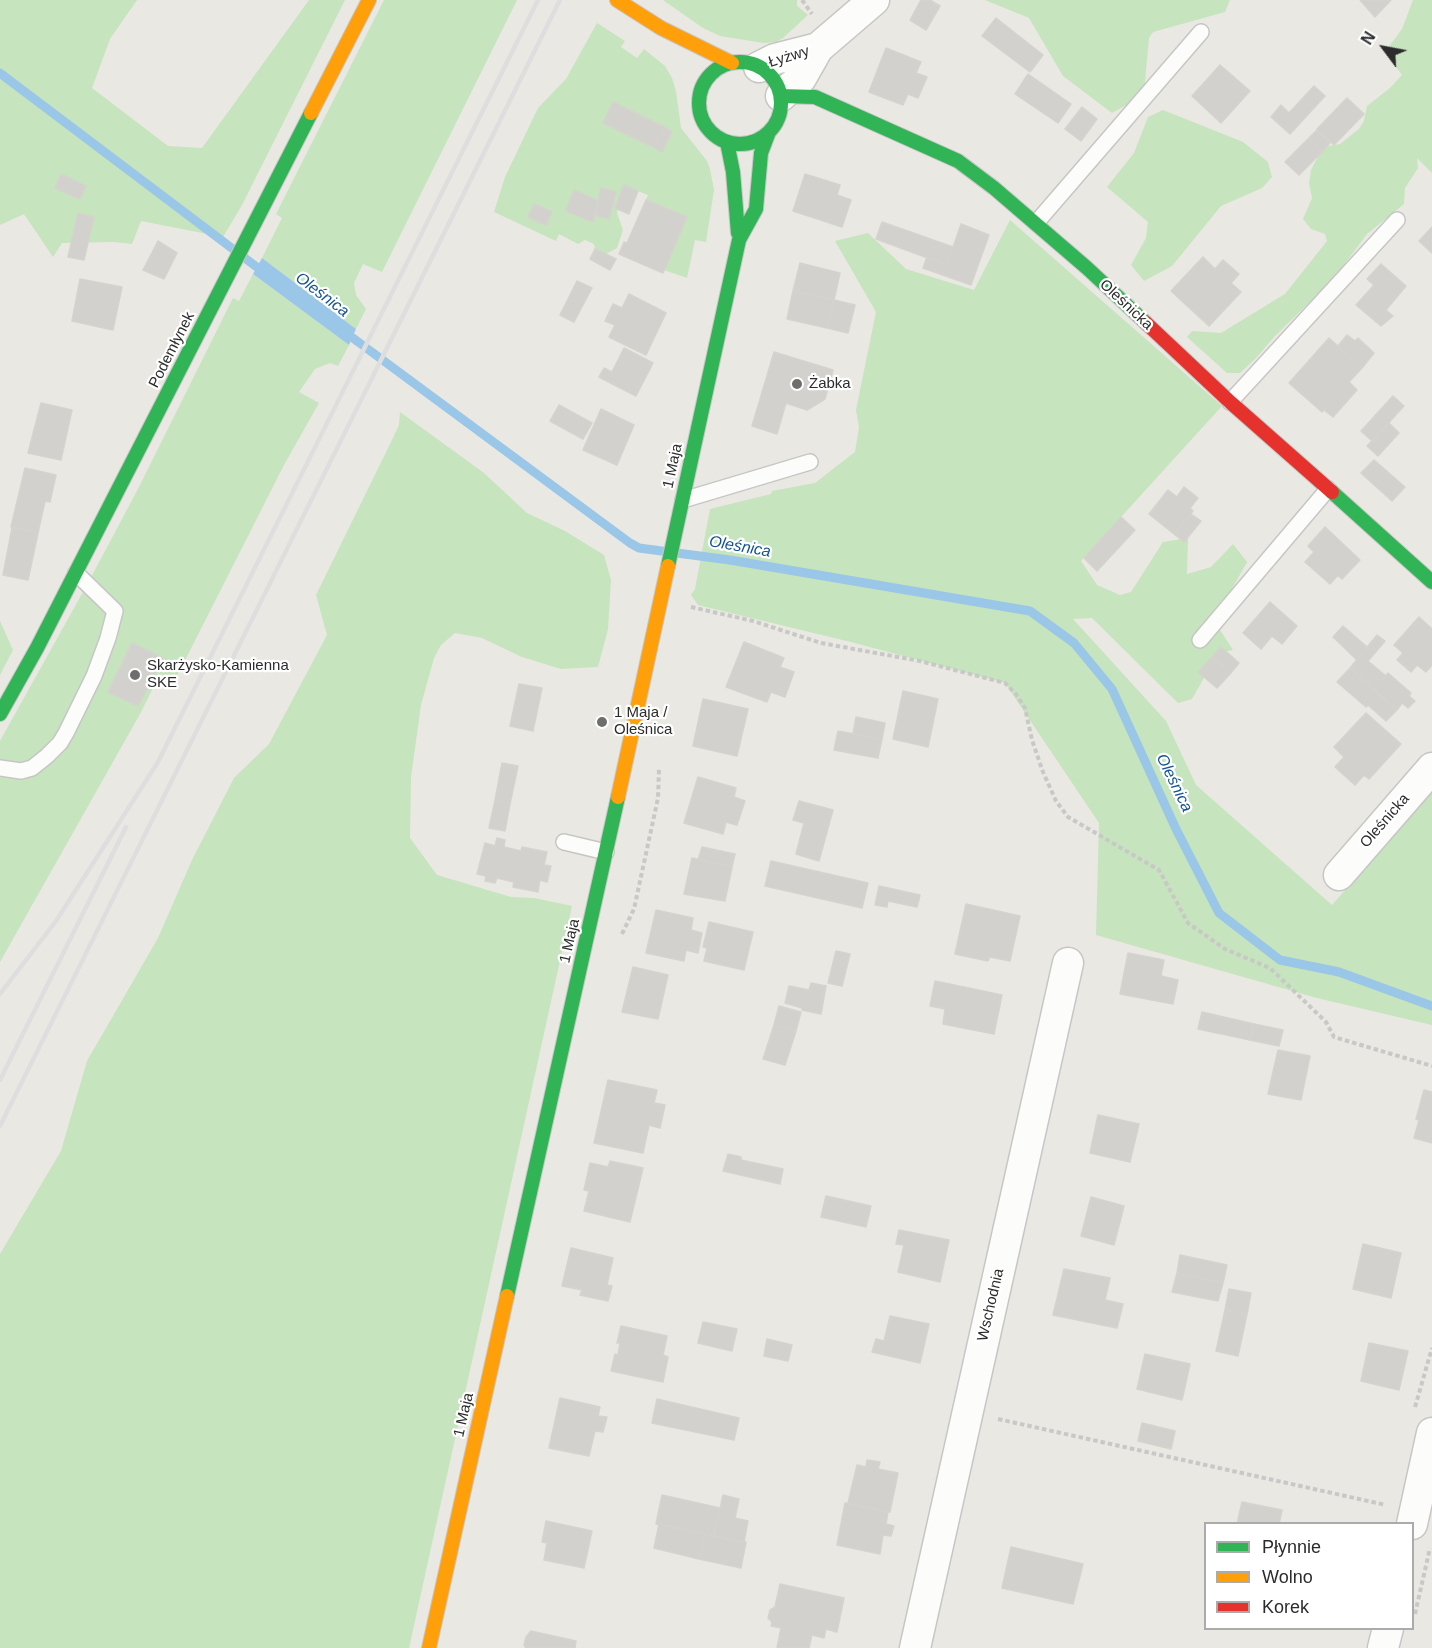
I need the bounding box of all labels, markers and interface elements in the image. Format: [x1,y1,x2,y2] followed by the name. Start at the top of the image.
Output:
[1354,18,1414,78] north arrow
[1358,29,1379,48] text: N
[766,42,812,72] street label: Łyżwy
[291,269,353,321] water label: Oleśnica
[1096,276,1156,334] street label: Oleśnicka
[145,309,199,391] street label: Podemłynek
[809,375,851,393] place label: Żabka
[790,377,804,391] marker: Żabka
[660,442,686,490] street label: 1 Maja
[708,532,772,562] water label: Oleśnica
[147,657,289,692] place label: Skarżysko-Kamienna SKE
[128,668,142,682] marker: Skarżysko-Kamienna SKE
[614,704,672,739] place label: 1 Maja / Oleśnica
[595,715,609,729] marker: 1 Maja / Oleśnica
[1152,751,1196,815] water label: Oleśnica
[1357,790,1413,852] street label: Oleśnicka
[556,917,584,965] street label: 1 Maja
[974,1267,1008,1343] street label: Wschodnia
[450,1391,478,1439] street label: 1 Maja
[1204,1522,1414,1630] legend
[1262,1537,1321,1557] text: Płynnie
[1262,1567,1313,1587] text: Wolno
[1262,1597,1309,1617] text: Korek

